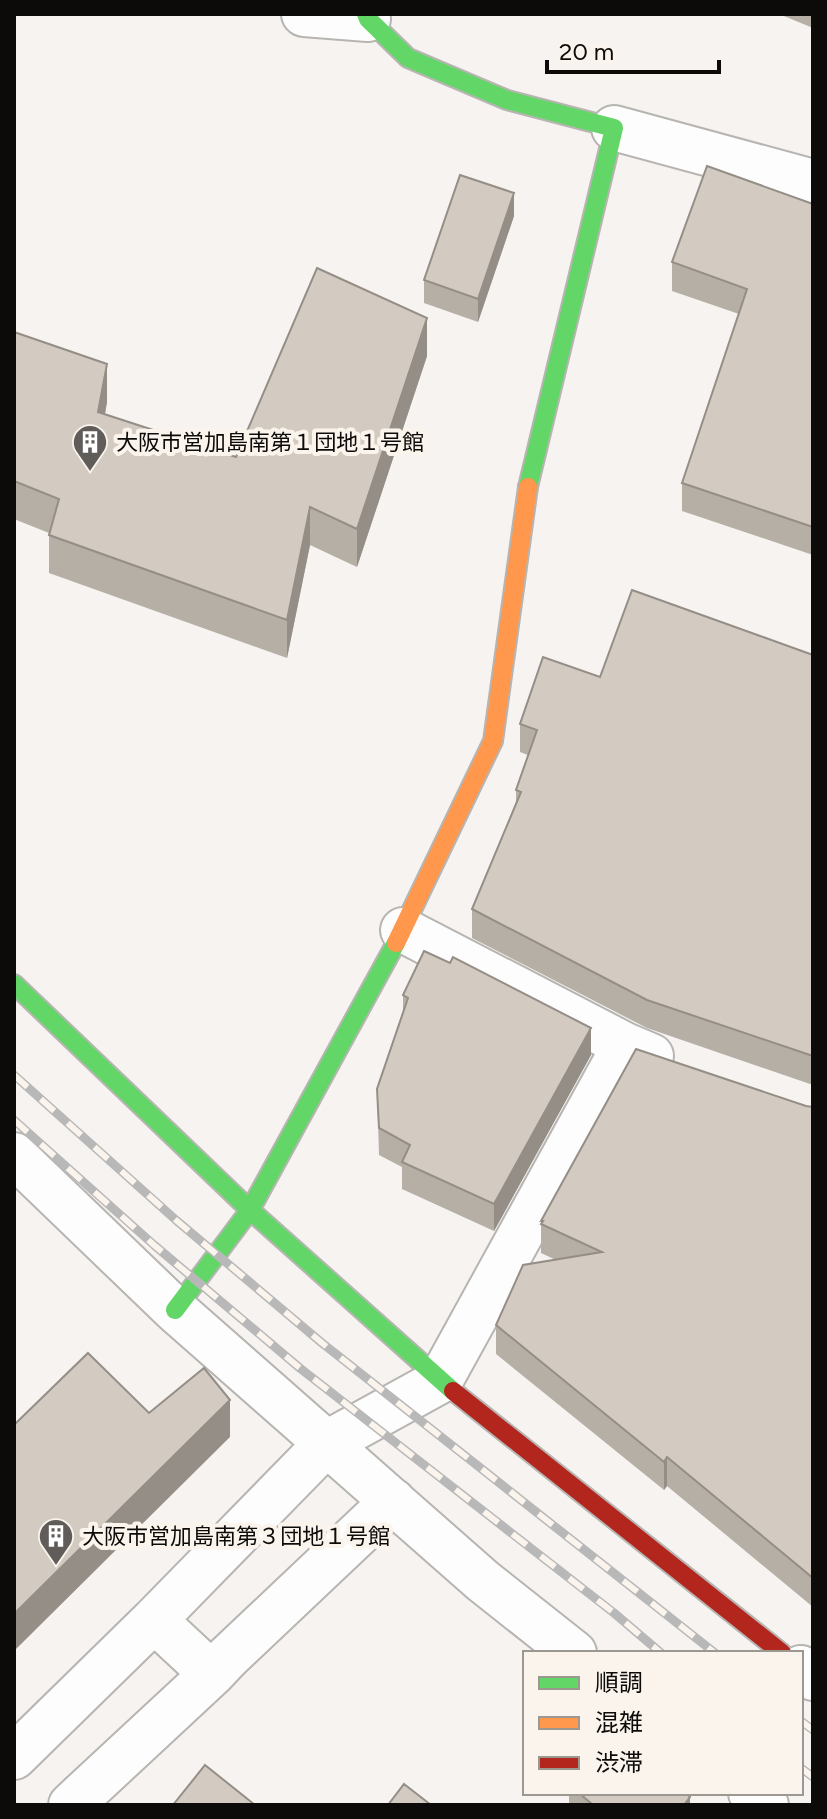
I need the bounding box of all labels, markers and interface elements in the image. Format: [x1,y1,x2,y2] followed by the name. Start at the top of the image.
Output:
[547,24,719,74] scale bar
[559,37,614,66] text: 20 m
[71,423,109,473] building icon: 大阪市営加島南第１団地１号館
[116,429,424,456] place label: 大阪市営加島南第１団地１号館
[37,1517,75,1567] building icon: 大阪市営加島南第３団地１号館
[82,1523,390,1550] place label: 大阪市営加島南第３団地１号館
[523,1651,803,1795] legend
[595,1668,643,1697] text: 順調
[595,1708,643,1737] text: 混雑
[595,1748,643,1777] text: 渋滞

